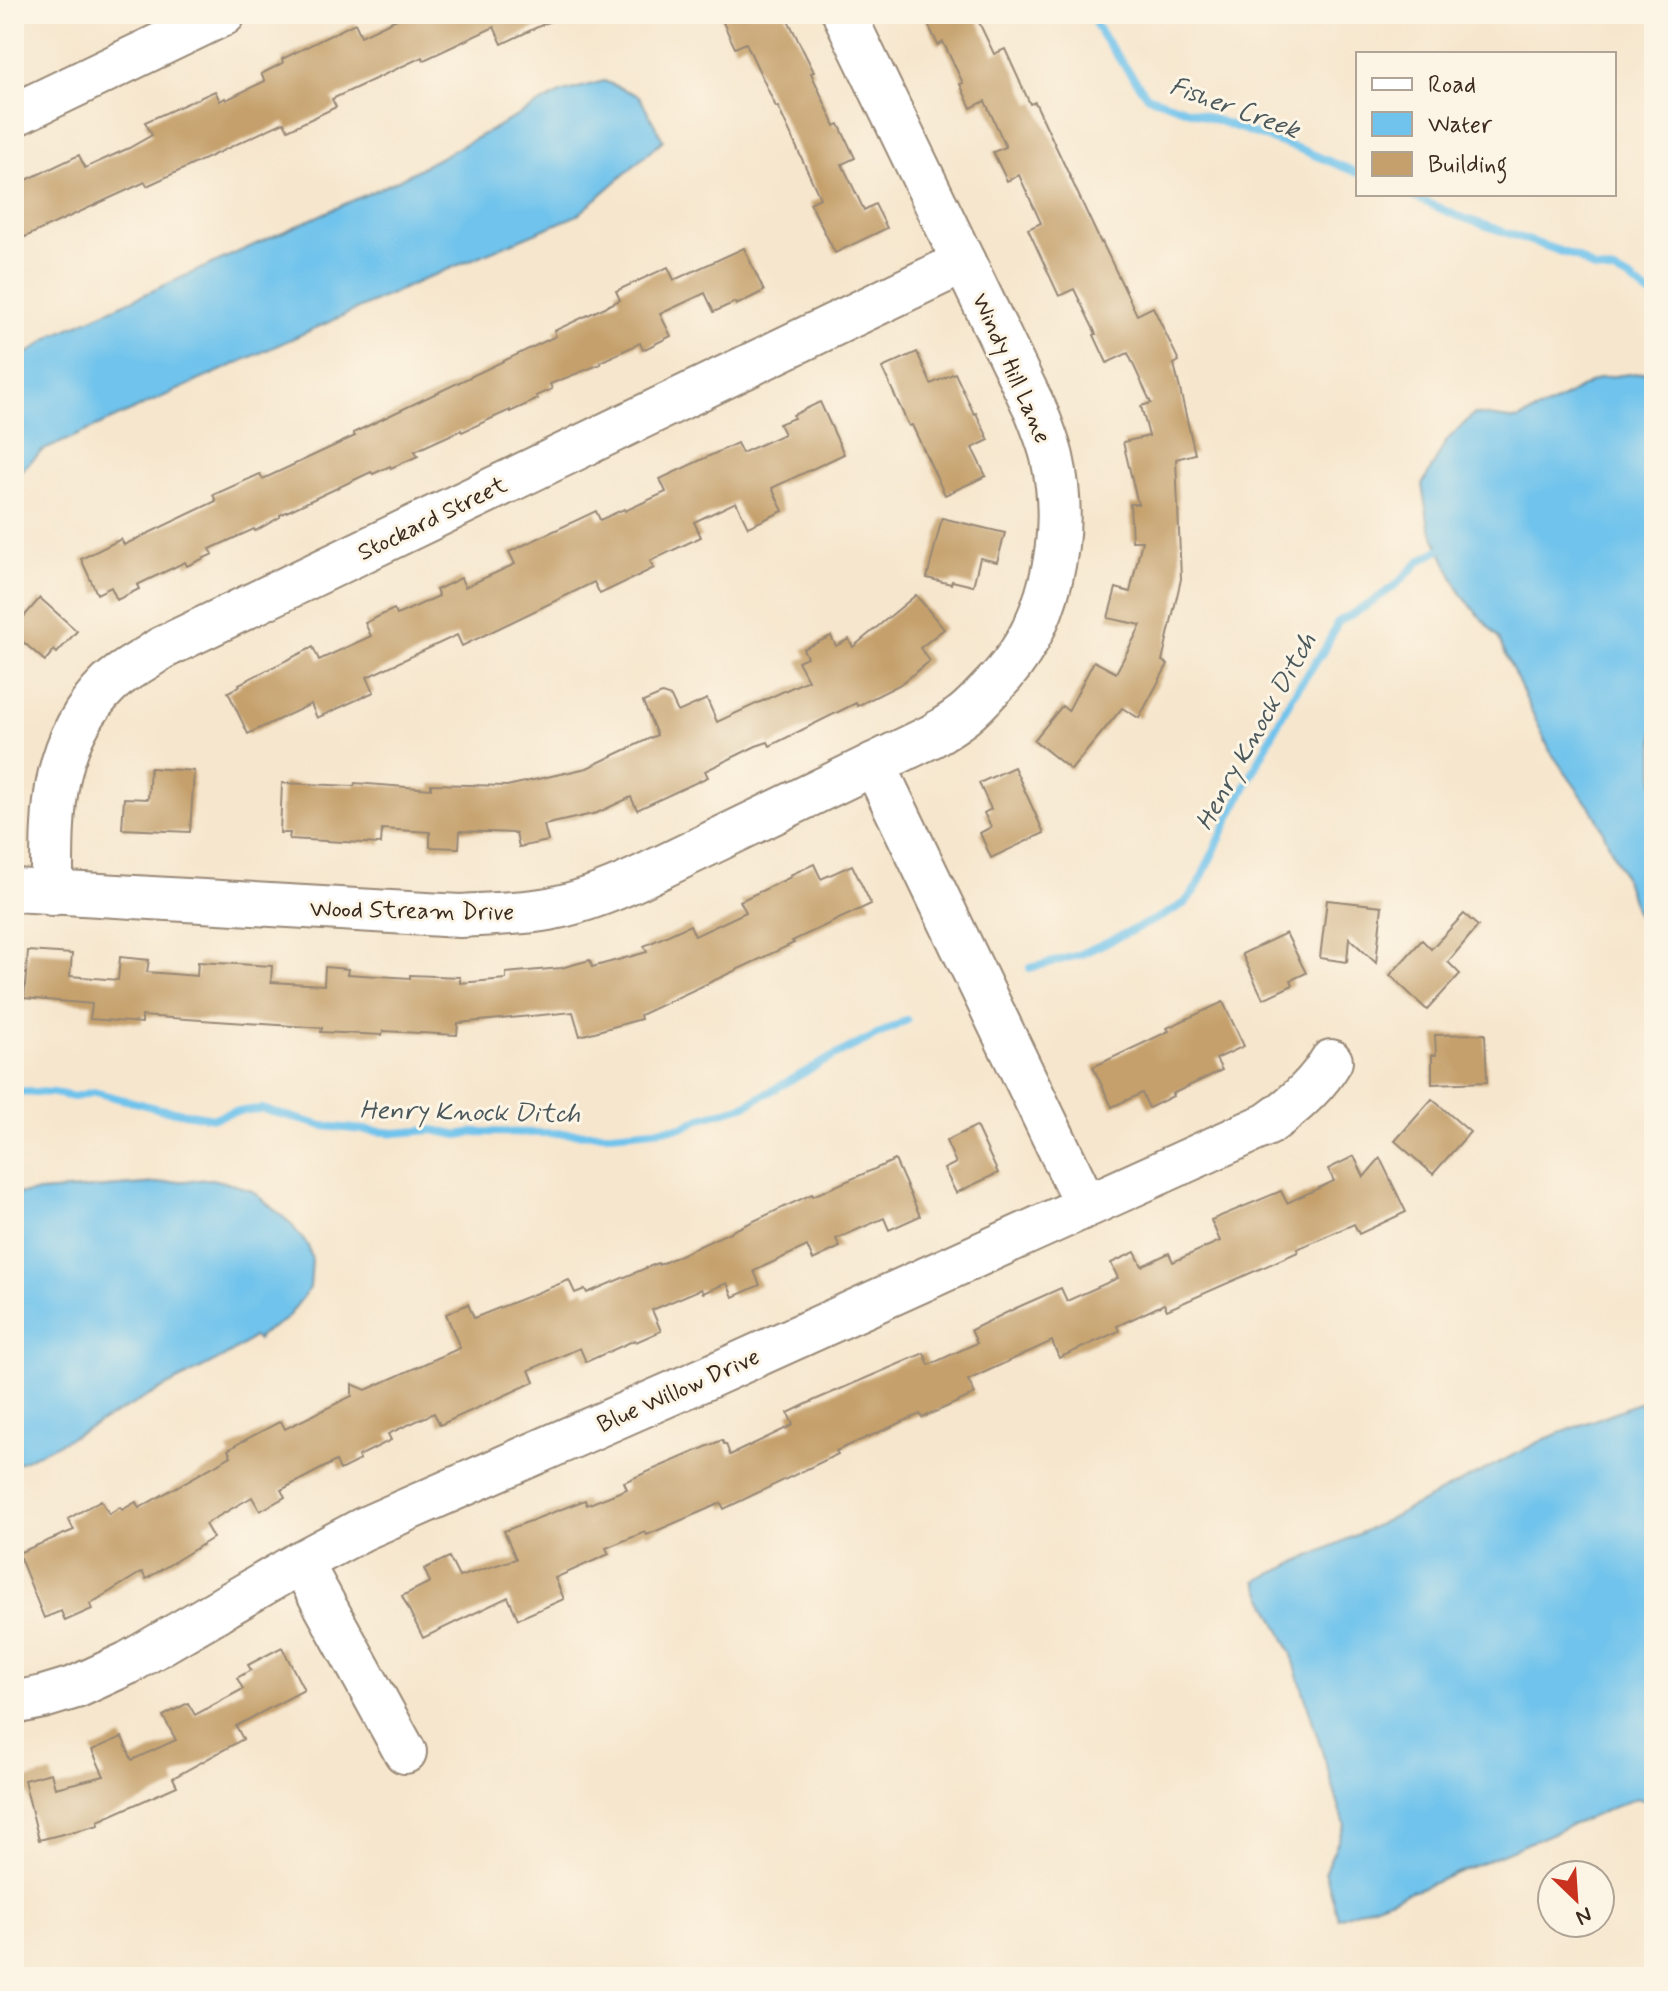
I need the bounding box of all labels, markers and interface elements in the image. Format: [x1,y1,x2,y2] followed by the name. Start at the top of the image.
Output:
[1356,52,1616,196] legend
[1165,70,1305,149] water label: Fisher Creek
[1428,70,1476,101] text: Road
[1428,110,1493,141] text: Water
[1428,150,1508,184] text: Building
[964,289,1058,449] street label: Windy Hill Lane
[353,470,512,569] street label: Stockard Street
[1188,627,1325,837] water label: Henry Knock Ditch
[309,894,514,929] street label: Wood Stream Drive
[359,1094,581,1132] water label: Henry Knock Ditch
[593,1342,765,1441] street label: Blue Willow Drive
[1536,1859,1616,1939] north arrow
[1571,1900,1596,1931] text: N

